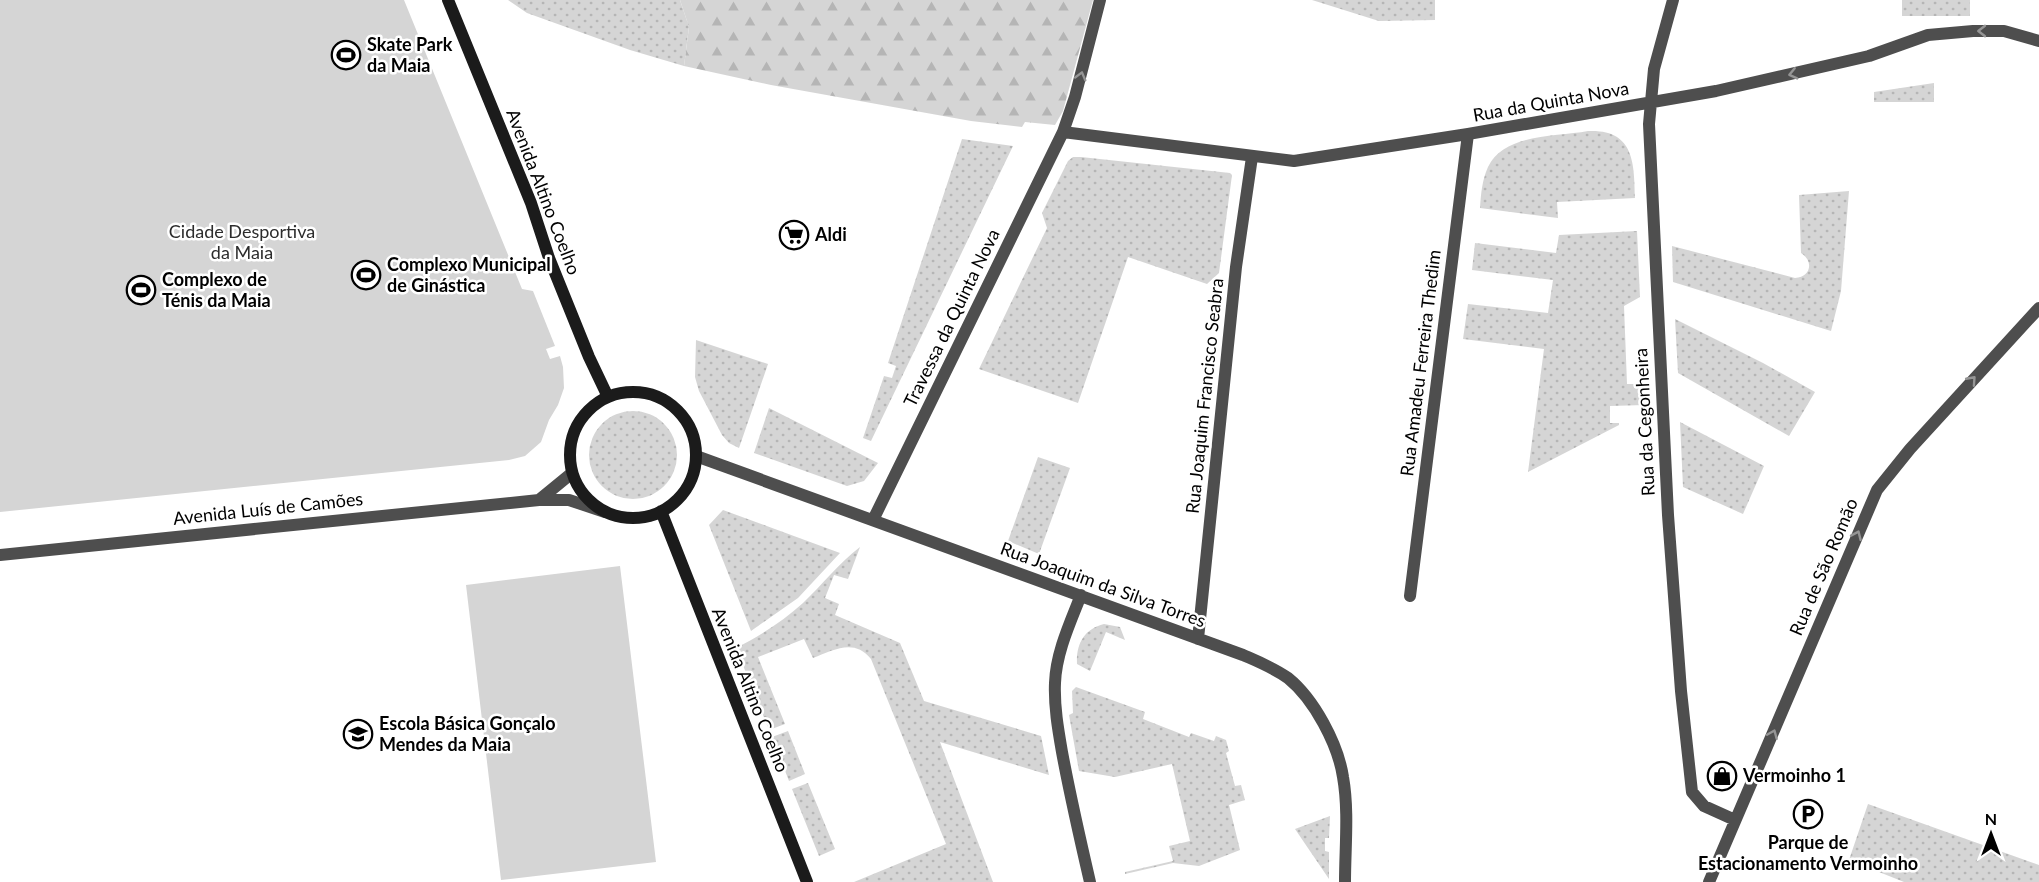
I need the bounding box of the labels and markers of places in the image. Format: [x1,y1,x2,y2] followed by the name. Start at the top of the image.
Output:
[367,33,453,76] place label: Skate Park da Maia
[330,39,362,71] sports icon: Skate Park da Maia
[778,219,810,251] supermarket icon: Aldi
[814,223,847,245] place label: Aldi
[387,253,551,296] place label: Complexo Municipal de Ginástica
[350,259,382,291] sports icon: Complexo Municipal de Ginástica
[162,268,271,311] place label: Complexo de Ténis da Maia
[125,274,157,306] sports icon: Complexo de Ténis da Maia
[379,712,556,755] place label: Escola Básica Gonçalo Mendes da Maia
[342,718,374,750] school or university icon: Escola Básica Gonçalo Mendes da Maia
[1706,760,1738,792] shop icon: Vermoinho 1
[1742,764,1846,786] place label: Vermoinho 1
[1792,798,1824,830] parking icon: Parque de Estacionamento Vermoinho
[1698,831,1918,874] place label: Parque de Estacionamento Vermoinho

